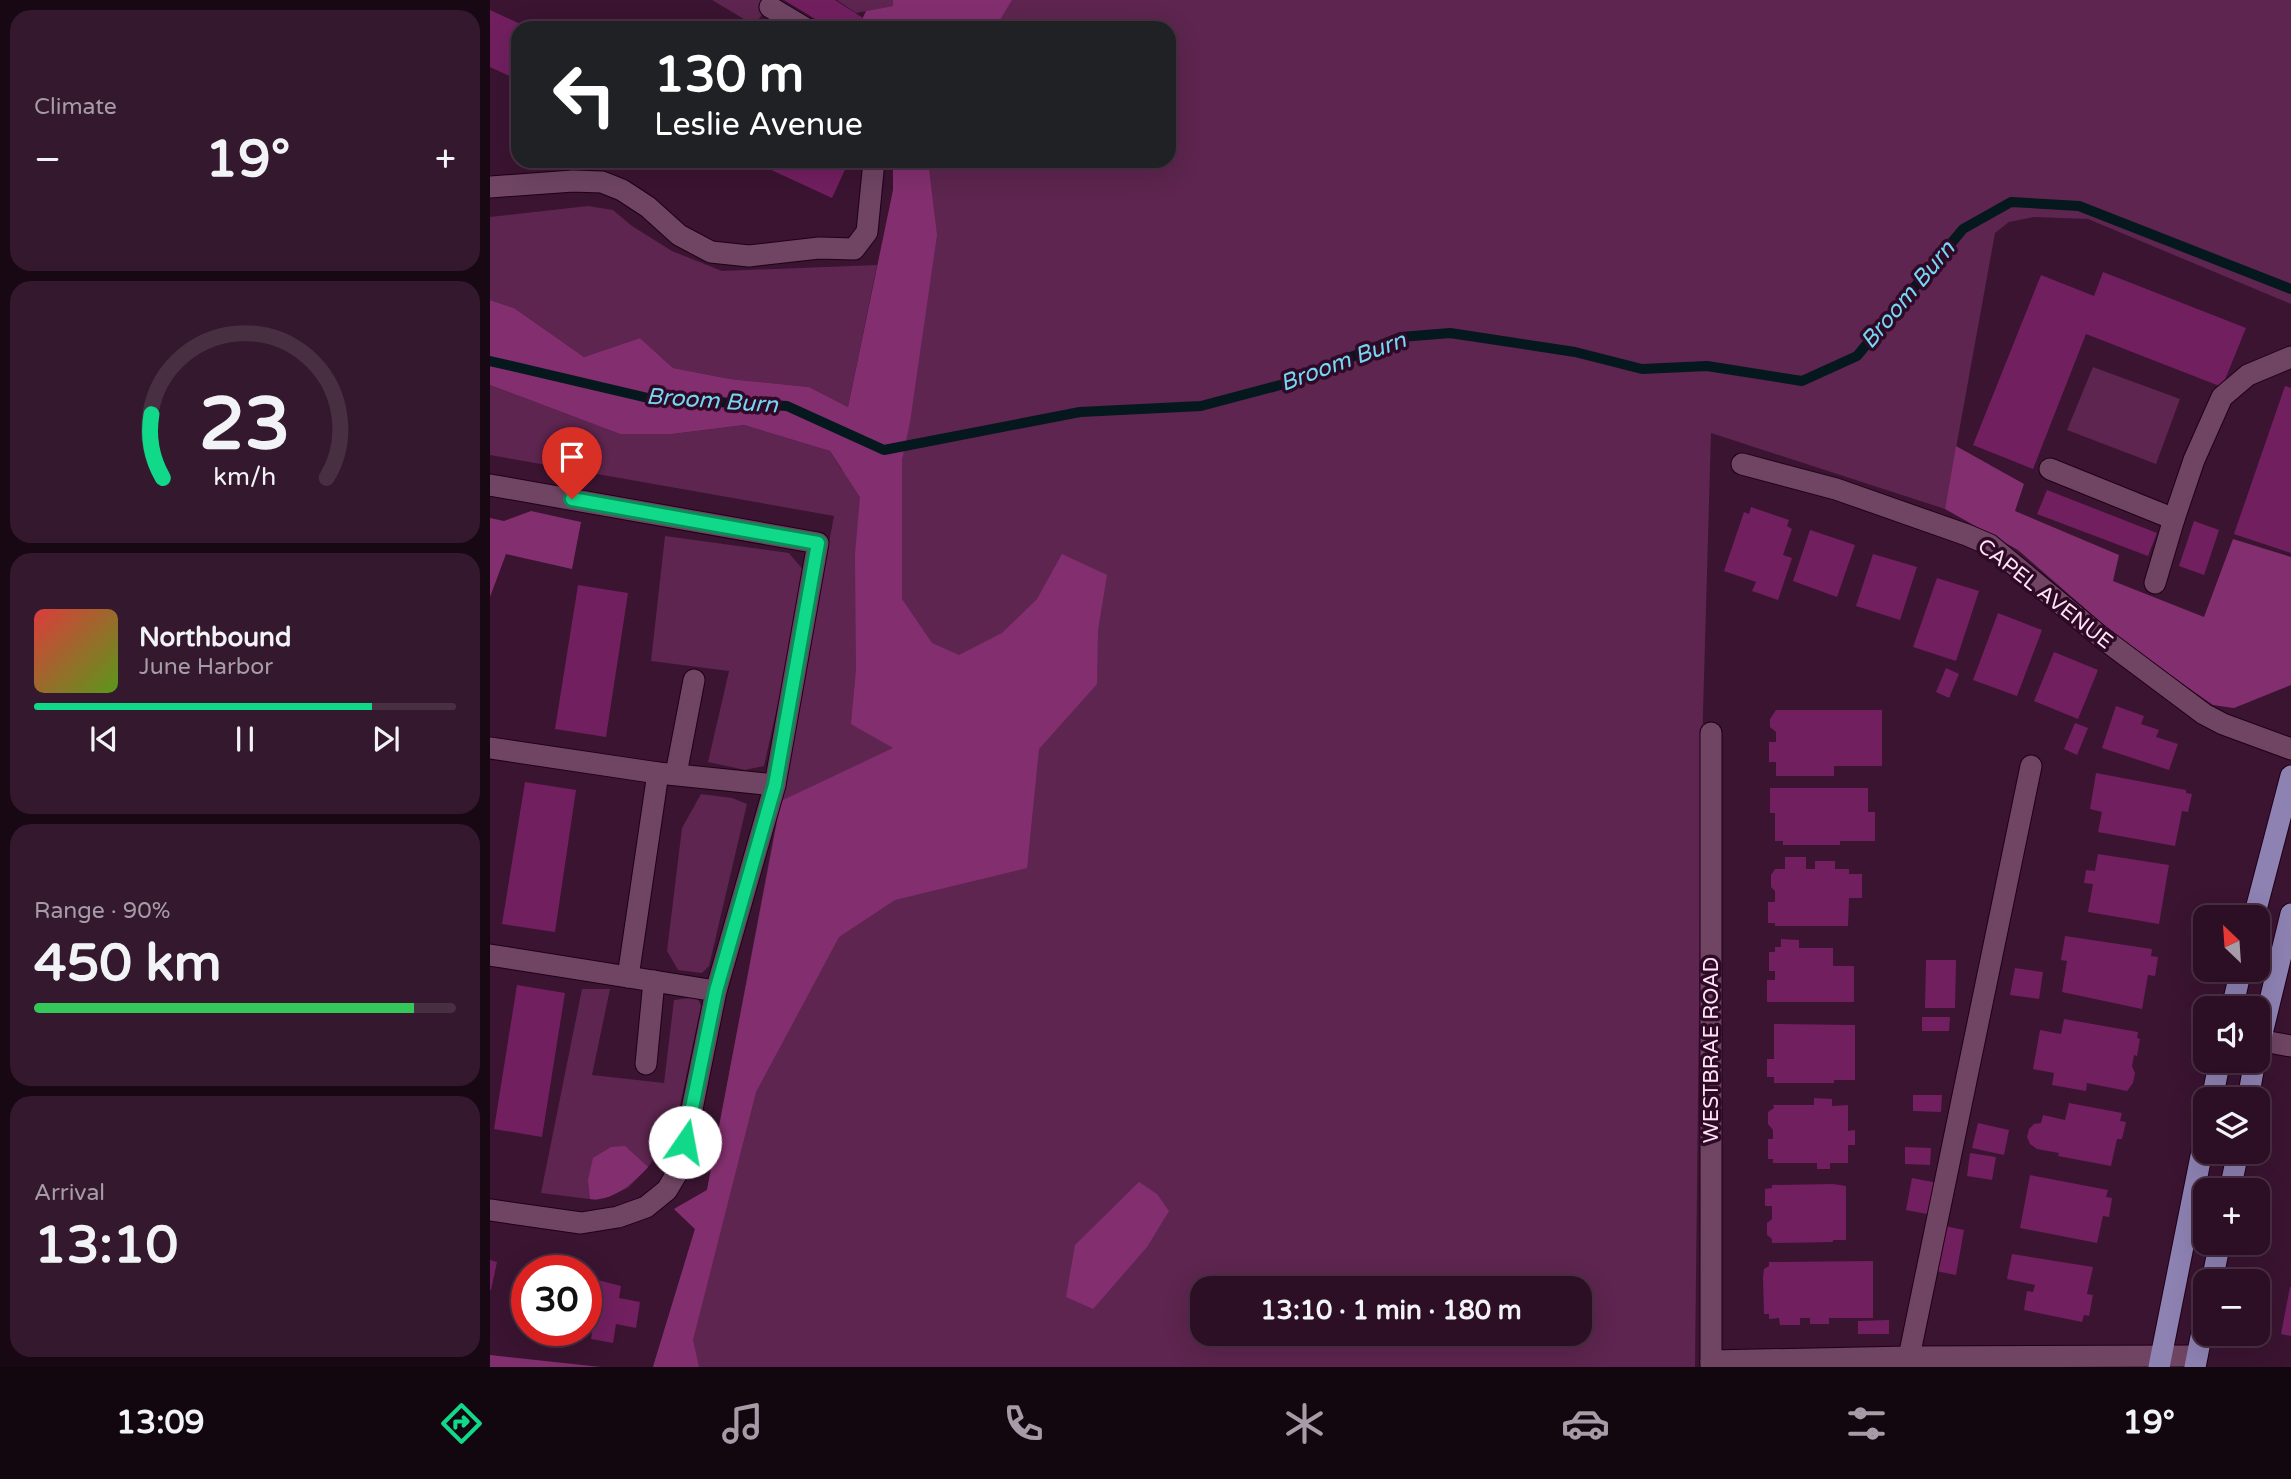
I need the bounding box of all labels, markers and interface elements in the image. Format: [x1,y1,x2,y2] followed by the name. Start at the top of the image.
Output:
[654,46,804,105] text: 130 m
[539,49,630,140] icon: left
[34,93,117,121] text: Climate
[654,106,863,144] text: Leslie Avenue
[205,128,290,191] text: 19°
[34,137,61,183] text: −
[435,137,456,183] text: +
[1855,235,1962,355] water label: Broom Burn
[1276,326,1411,398] water label: Broom Burn
[199,382,291,470] text: 23
[645,382,780,420] water label: Broom Burn
[542,427,602,499] pin
[553,438,591,476] icon: arrive
[214,462,276,492] text: km/h
[1973,534,2117,654] street label: CAPEL AVENUE
[139,622,291,653] text: Northbound
[139,653,273,681] text: June Harbor
[85,720,123,758] icon: previous
[226,720,264,758] icon: pause
[367,720,405,758] icon: next
[34,897,170,925] text: Range · 90%
[2193,905,2270,982] north arrow
[2193,905,2270,1346] map controls
[34,932,222,995] text: 450 km
[1699,957,1724,1143] street label: WESTBRAE ROAD
[2193,996,2270,1073] button: sound
[2193,1087,2270,1164] button: layers
[648,1105,722,1179] position arrow
[2193,1178,2270,1255] button: +
[34,1179,105,1207] text: Arrival
[34,1214,178,1277] text: 13:10
[511,1255,602,1346] speed limit sign: 30
[2193,1269,2270,1346] button: −
[1260,1295,1522,1326] text: 13:10 · 1 min · 180 m
[437,1399,486,1448] icon: directions
[718,1399,767,1448] icon: music
[999,1399,1048,1448] icon: phone
[1280,1399,1329,1448] icon: climate
[1561,1399,1610,1448] icon: car
[1842,1399,1891,1448] icon: filters
[116,1404,205,1442] text: 13:09
[2123,1404,2175,1442] text: 19°

